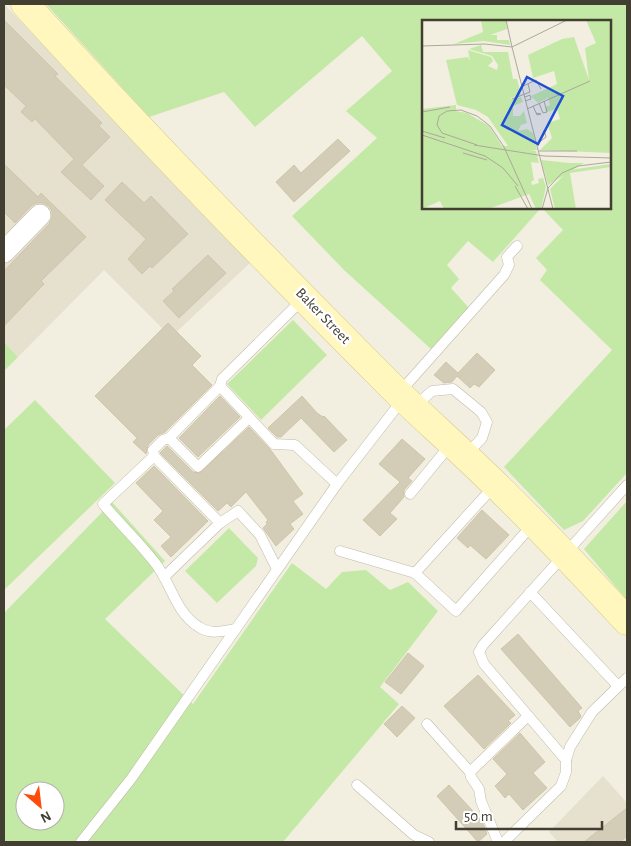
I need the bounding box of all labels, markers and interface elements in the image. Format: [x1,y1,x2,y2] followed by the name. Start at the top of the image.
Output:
[422,20,611,209] inset map
[293,285,353,347] street label: Baker Street
[15,781,65,831] north arrow
[456,798,602,830] scale bar
[38,808,53,825] text: N
[464,809,493,824] text: 50 m

